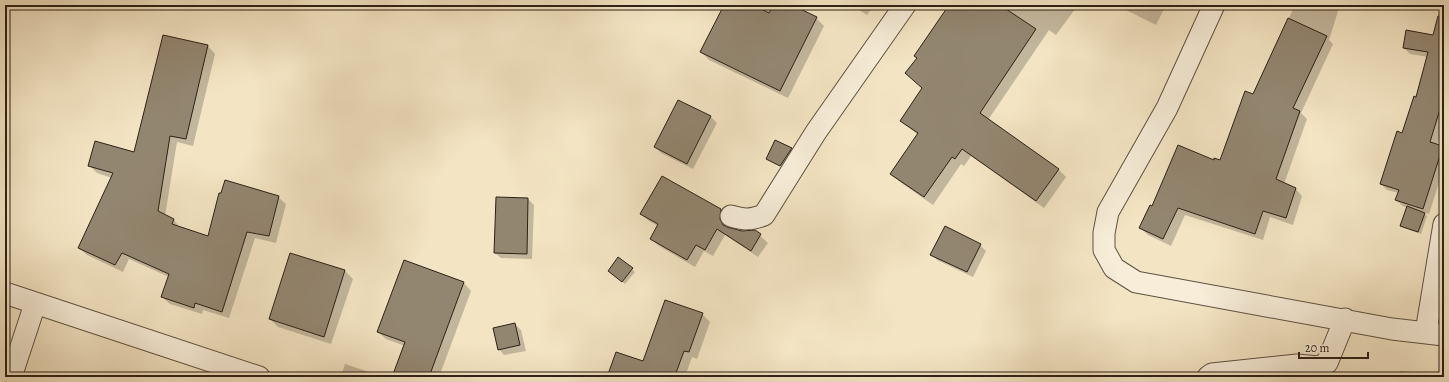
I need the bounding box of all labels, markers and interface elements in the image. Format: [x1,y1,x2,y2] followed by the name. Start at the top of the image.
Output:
[1299,334,1368,360] scale bar
[1305,340,1329,356] text: 20 m

